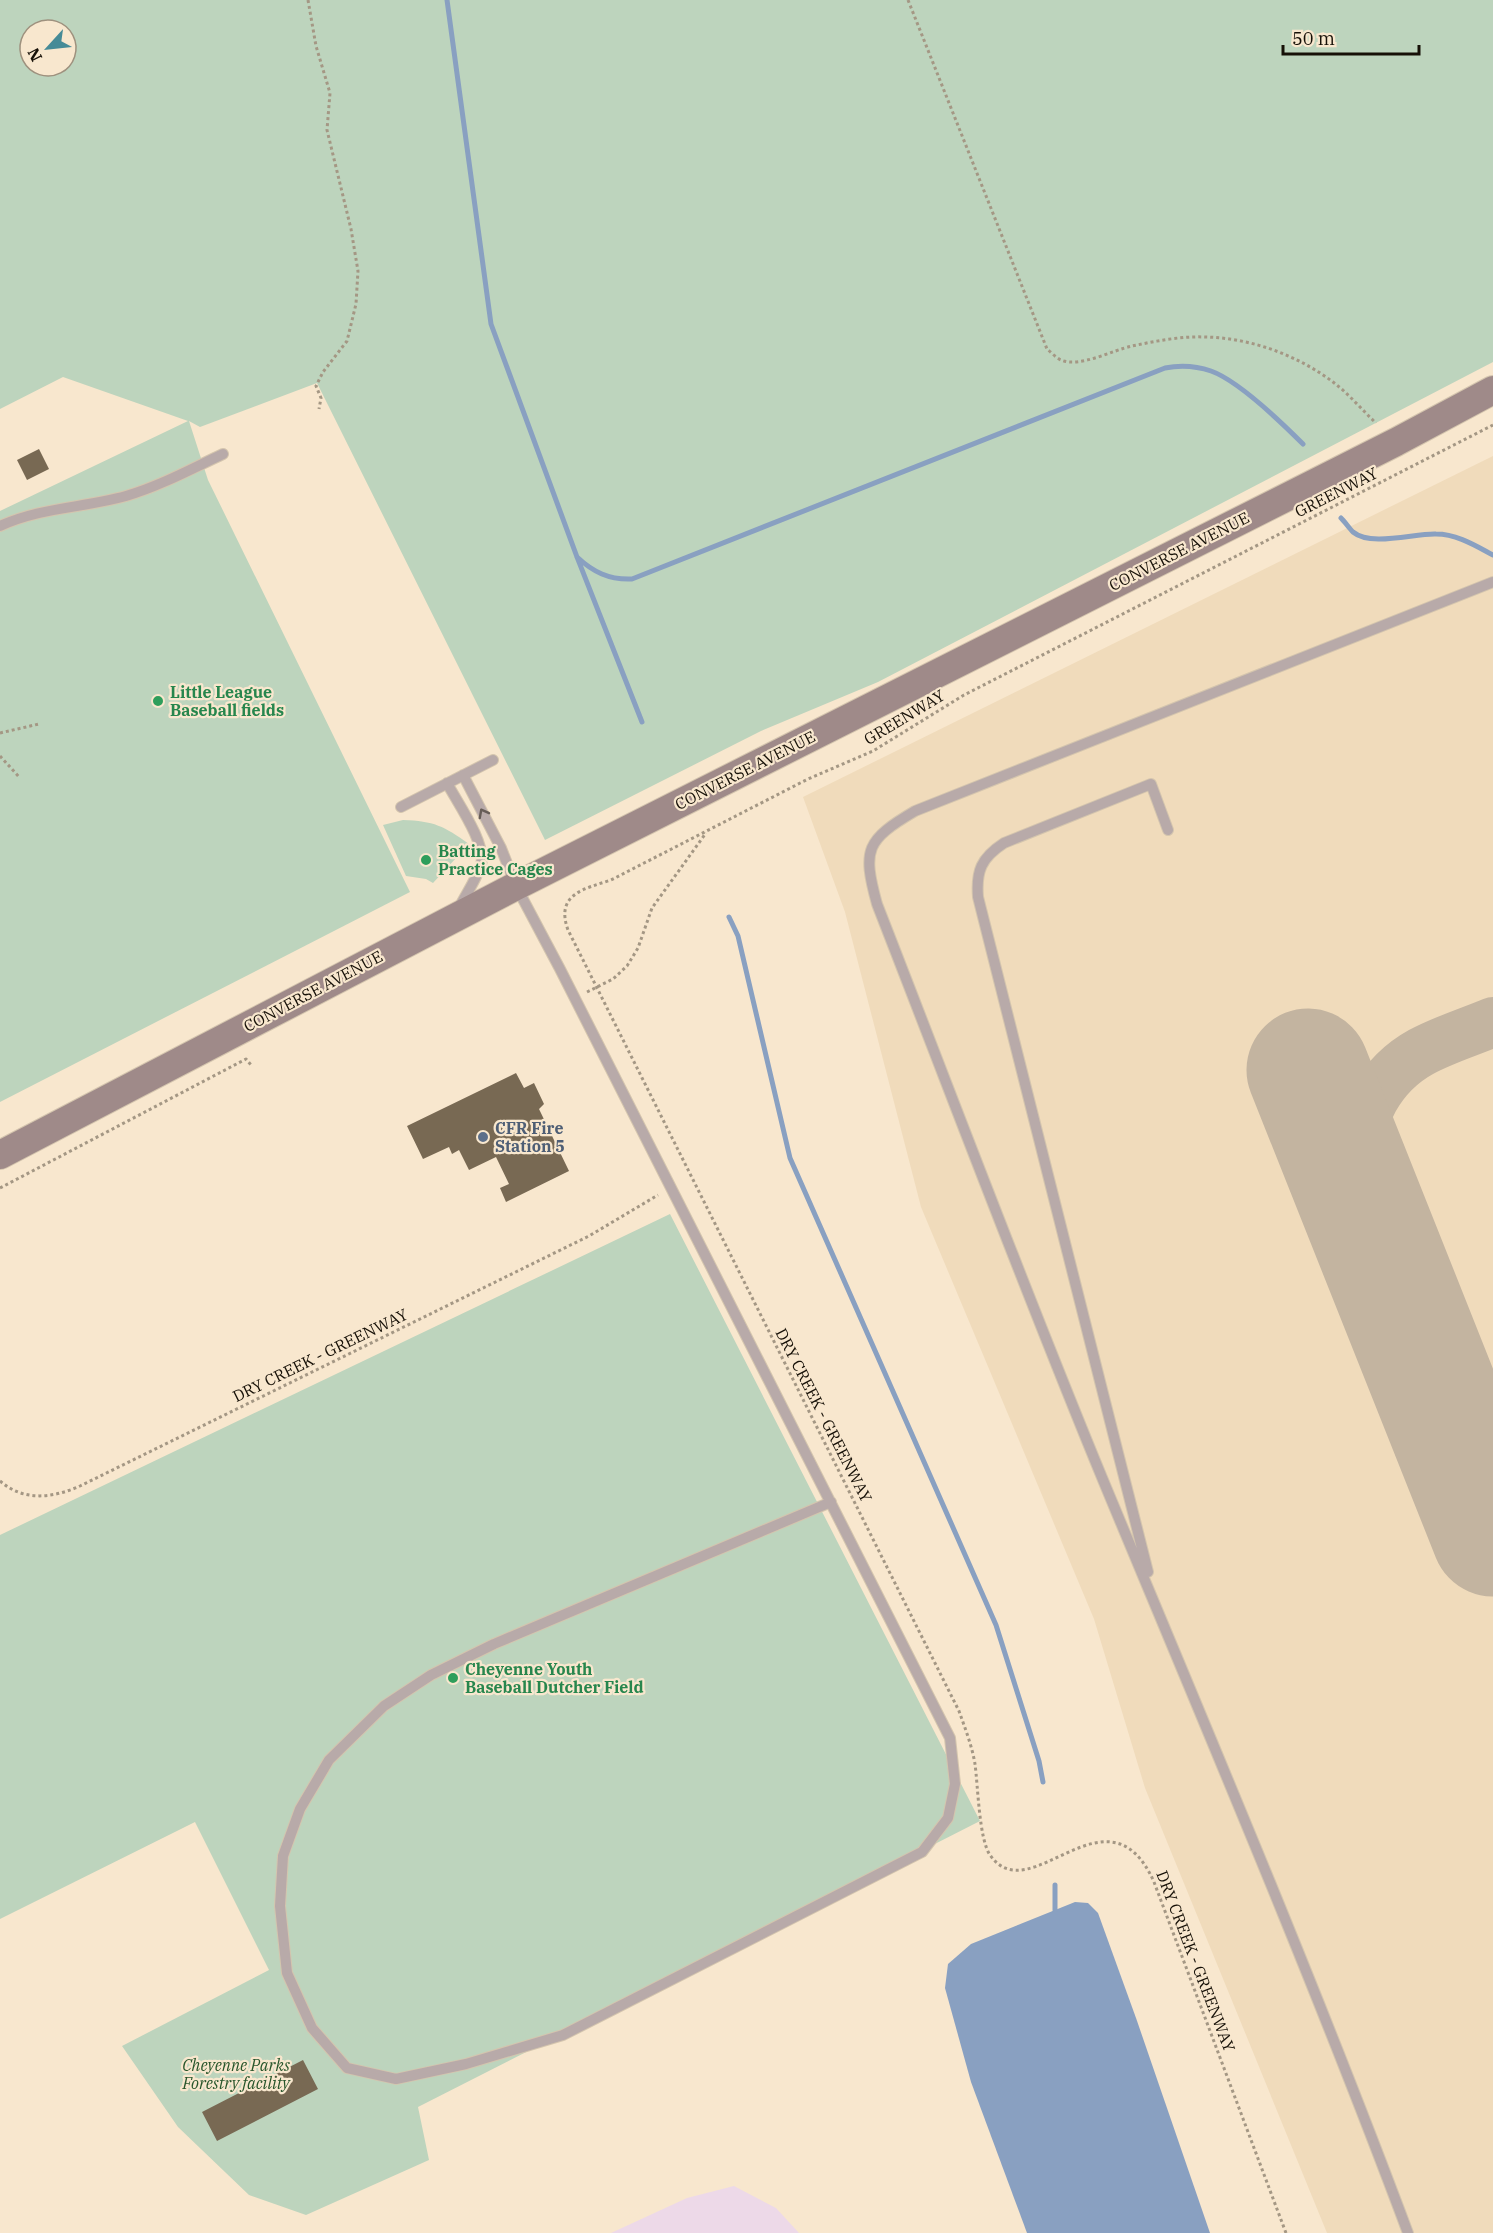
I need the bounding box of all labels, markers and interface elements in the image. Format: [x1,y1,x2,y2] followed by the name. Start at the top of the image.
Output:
[18,18,78,78] north arrow
[1283,18,1420,56] scale bar
[1292,27,1335,50] text: 50 m
[23,45,46,65] text: N
[1291,463,1381,521] street label: GREENWAY
[1106,507,1252,595] street label: CONVERSE AVENUE
[170,682,284,720] place label: Little League Baseball fields
[860,685,948,749] street label: GREENWAY
[151,694,165,708] marker: Little League Baseball fields
[672,726,818,814] street label: CONVERSE AVENUE
[479,809,490,819] one-way arrow
[438,841,553,879] place label: Batting Practice Cages
[419,853,433,867] marker: Batting Practice Cages
[240,946,386,1036] street label: CONVERSE AVENUE
[495,1118,565,1156] place label: CFR Fire Station 5
[476,1130,490,1144] marker: CFR Fire Station 5
[229,1304,411,1406] street label: DRY CREEK - GREENWAY
[771,1325,877,1505] street label: DRY CREEK - GREENWAY
[465,1659,644,1697] place label: Cheyenne Youth Baseball Dutcher Field
[446,1671,460,1685] marker: Cheyenne Youth Baseball Dutcher Field
[1152,1868,1240,2054] street label: DRY CREEK - GREENWAY
[181,2055,291,2093] park label: Cheyenne Parks Forestry facility

